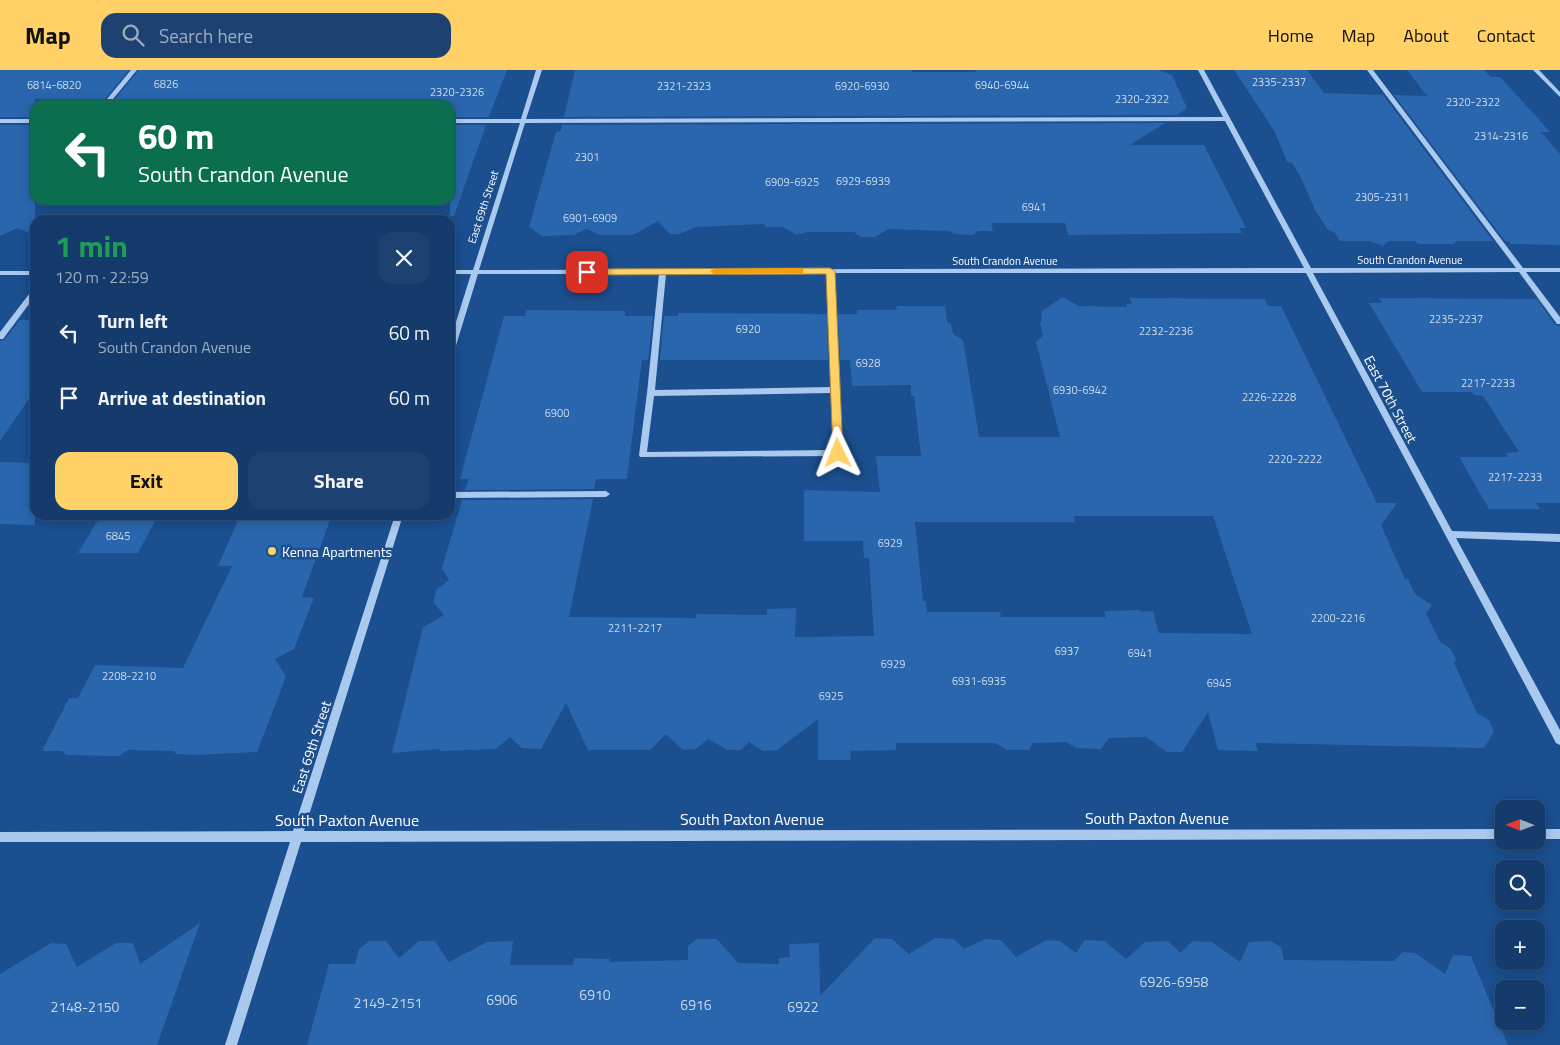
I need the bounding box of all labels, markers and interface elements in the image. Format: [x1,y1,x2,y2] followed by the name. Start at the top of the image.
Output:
[101,13,451,58] search box
[25,17,71,53] text: Map
[119,21,147,49] icon: search
[159,21,253,50] text: Search here
[1268,22,1314,49] text: Home
[1342,22,1375,49] text: Map
[1403,22,1449,49] text: About
[1477,22,1535,49] text: Contact
[1252,74,1306,90] house number: 2335-2337
[154,76,178,92] house number: 6826
[27,77,81,93] house number: 6814-6820
[975,77,1029,93] house number: 6940-6944
[657,78,711,94] house number: 2321-2323
[835,78,889,94] house number: 6920-6930
[430,84,484,100] house number: 2320-2326
[1115,91,1169,107] house number: 2320-2322
[1446,94,1500,110] house number: 2320-2322
[138,109,214,163] text: 60 m
[55,120,120,185] icon: left
[1474,128,1528,144] house number: 2314-2316
[575,149,599,165] house number: 2301
[138,157,349,191] text: South Crandon Avenue
[464,168,502,246] street label: East 69th Street
[836,173,890,189] house number: 6929-6939
[765,174,819,190] house number: 6909-6925
[1355,189,1409,205] house number: 2305-2311
[1022,199,1046,215] house number: 6941
[563,210,617,226] house number: 6901-6909
[55,223,128,269] text: 1 min
[378,232,430,284] button: close
[566,251,608,293] pin
[1357,252,1463,268] street label: South Crandon Avenue
[952,253,1058,269] street label: South Crandon Avenue
[573,258,601,286] icon: arrive
[55,265,149,289] text: 120 m · 22:59
[98,306,168,335] text: Turn left
[1429,311,1483,327] house number: 2235-2237
[389,318,430,347] text: 60 m
[55,319,83,347] icon: left
[736,321,760,337] house number: 6920
[1139,323,1193,339] house number: 2232-2236
[98,335,251,359] text: South Crandon Avenue
[1359,351,1423,447] street label: East 70th Street
[856,355,880,371] house number: 6928
[1461,375,1515,391] house number: 2217-2233
[1053,382,1107,398] house number: 6930-6942
[98,383,266,412] text: Arrive at destination
[389,383,430,412] text: 60 m
[55,384,83,412] icon: arrive
[1242,389,1296,405] house number: 2226-2228
[545,405,569,421] house number: 6900
[811,426,863,478] position arrow
[1268,451,1322,467] house number: 2220-2222
[55,452,238,510] button: Exit
[248,452,430,510] button: Share
[1488,469,1542,485] house number: 2217-2233
[106,528,130,544] house number: 6845
[878,535,902,551] house number: 6929
[282,541,392,562] place label: Kenna Apartments
[266,545,278,557] marker: Kenna Apartments
[1311,610,1365,626] house number: 2200-2216
[608,620,662,636] house number: 2211-2217
[1055,643,1079,659] house number: 6937
[1128,645,1152,661] house number: 6941
[881,656,905,672] house number: 6929
[102,668,156,684] house number: 2208-2210
[952,673,1006,689] house number: 6931-6935
[1207,675,1231,691] house number: 6945
[819,688,843,704] house number: 6925
[286,698,336,796] street label: East 69th Street
[1495,800,1545,850] north arrow
[1495,800,1545,1030] map controls
[1085,806,1229,830] street label: South Paxton Avenue
[680,807,824,831] street label: South Paxton Avenue
[275,808,419,832] street label: South Paxton Avenue
[1495,860,1545,910] button: search
[1495,920,1545,970] button: +
[1140,971,1209,992] house number: 6926-6958
[1495,980,1545,1030] button: −
[579,984,611,1005] house number: 6910
[486,989,518,1010] house number: 6906
[354,992,422,1013] house number: 2149-2151
[680,994,712,1015] house number: 6916
[51,996,120,1017] house number: 2148-2150
[787,996,819,1017] house number: 6922

